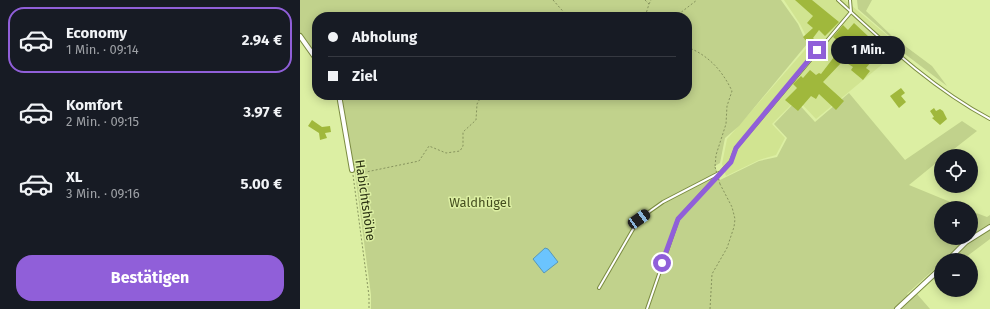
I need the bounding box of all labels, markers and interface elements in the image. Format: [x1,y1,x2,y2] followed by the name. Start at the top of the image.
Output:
[18,22,54,58] icon: car
[66,24,127,42] text: Economy
[352,28,417,46] text: Abholung
[242,31,282,49] text: 2.94 €
[831,36,905,64] callout: 1 Min.
[808,41,826,59] route end
[66,42,139,57] text: 1 Min. · 09:14
[851,42,885,57] text: 1 Min.
[352,67,377,85] text: Ziel
[18,94,54,130] icon: car
[66,96,122,114] text: Komfort
[243,103,282,121] text: 3.97 €
[66,114,139,129] text: 2 Min. · 09:15
[934,149,978,297] map controls
[934,149,978,193] button: locate
[352,159,379,242] street label: Habichtshöhe
[18,166,54,202] icon: car
[66,168,82,186] text: XL
[241,175,282,193] text: 5.00 €
[66,186,140,201] text: 3 Min. · 09:16
[449,195,511,210] park label: Waldhügel
[934,201,978,245] button: +
[626,207,652,231] car
[934,253,978,297] button: −
[653,254,671,272] route start
[16,255,284,301] button: Bestätigen

